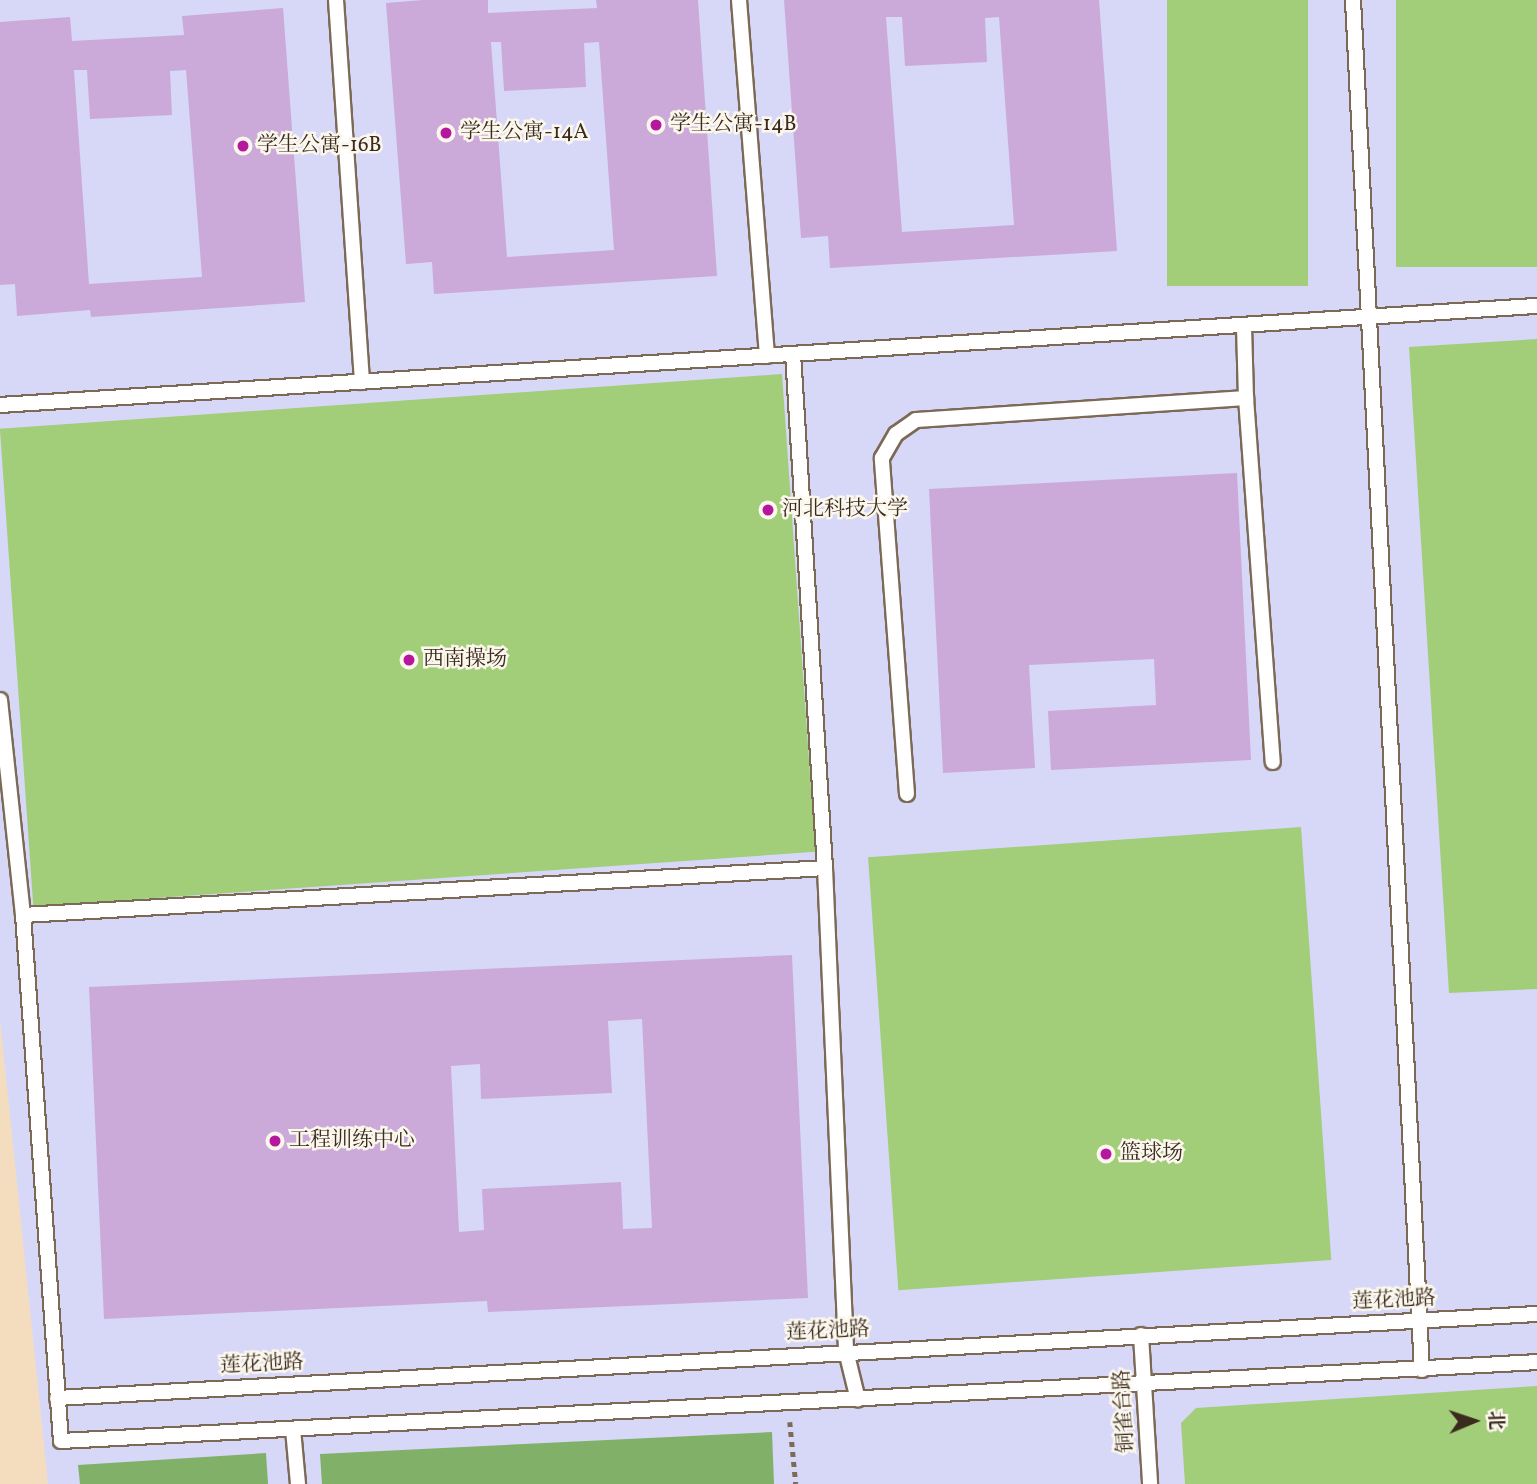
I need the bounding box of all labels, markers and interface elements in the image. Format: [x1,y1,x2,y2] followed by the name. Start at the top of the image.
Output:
[670,112,797,138] place label: 学生公寓-14B
[648,117,664,133] marker: 学生公寓-14B
[460,120,588,146] place label: 学生公寓-14A
[438,125,454,141] marker: 学生公寓-14A
[257,133,382,159] place label: 学生公寓-16B
[235,138,251,154] marker: 学生公寓-16B
[782,497,908,523] place label: 河北科技大学
[760,502,776,518] marker: 河北科技大学
[423,647,507,673] place label: 西南操场
[401,652,417,668] marker: 西南操场
[289,1128,415,1154] place label: 工程训练中心
[267,1133,283,1149] marker: 工程训练中心
[1120,1141,1183,1167] place label: 篮球场
[1098,1146,1114,1162] marker: 篮球场
[1351,1286,1437,1316] street label: 莲花池路
[785,1317,871,1347] street label: 莲花池路
[219,1350,305,1380] street label: 莲花池路
[1110,1368,1140,1454] street label: 铜雀台路
[1439,1386,1509,1456] north arrow
[1482,1410,1508,1430] text: 北

